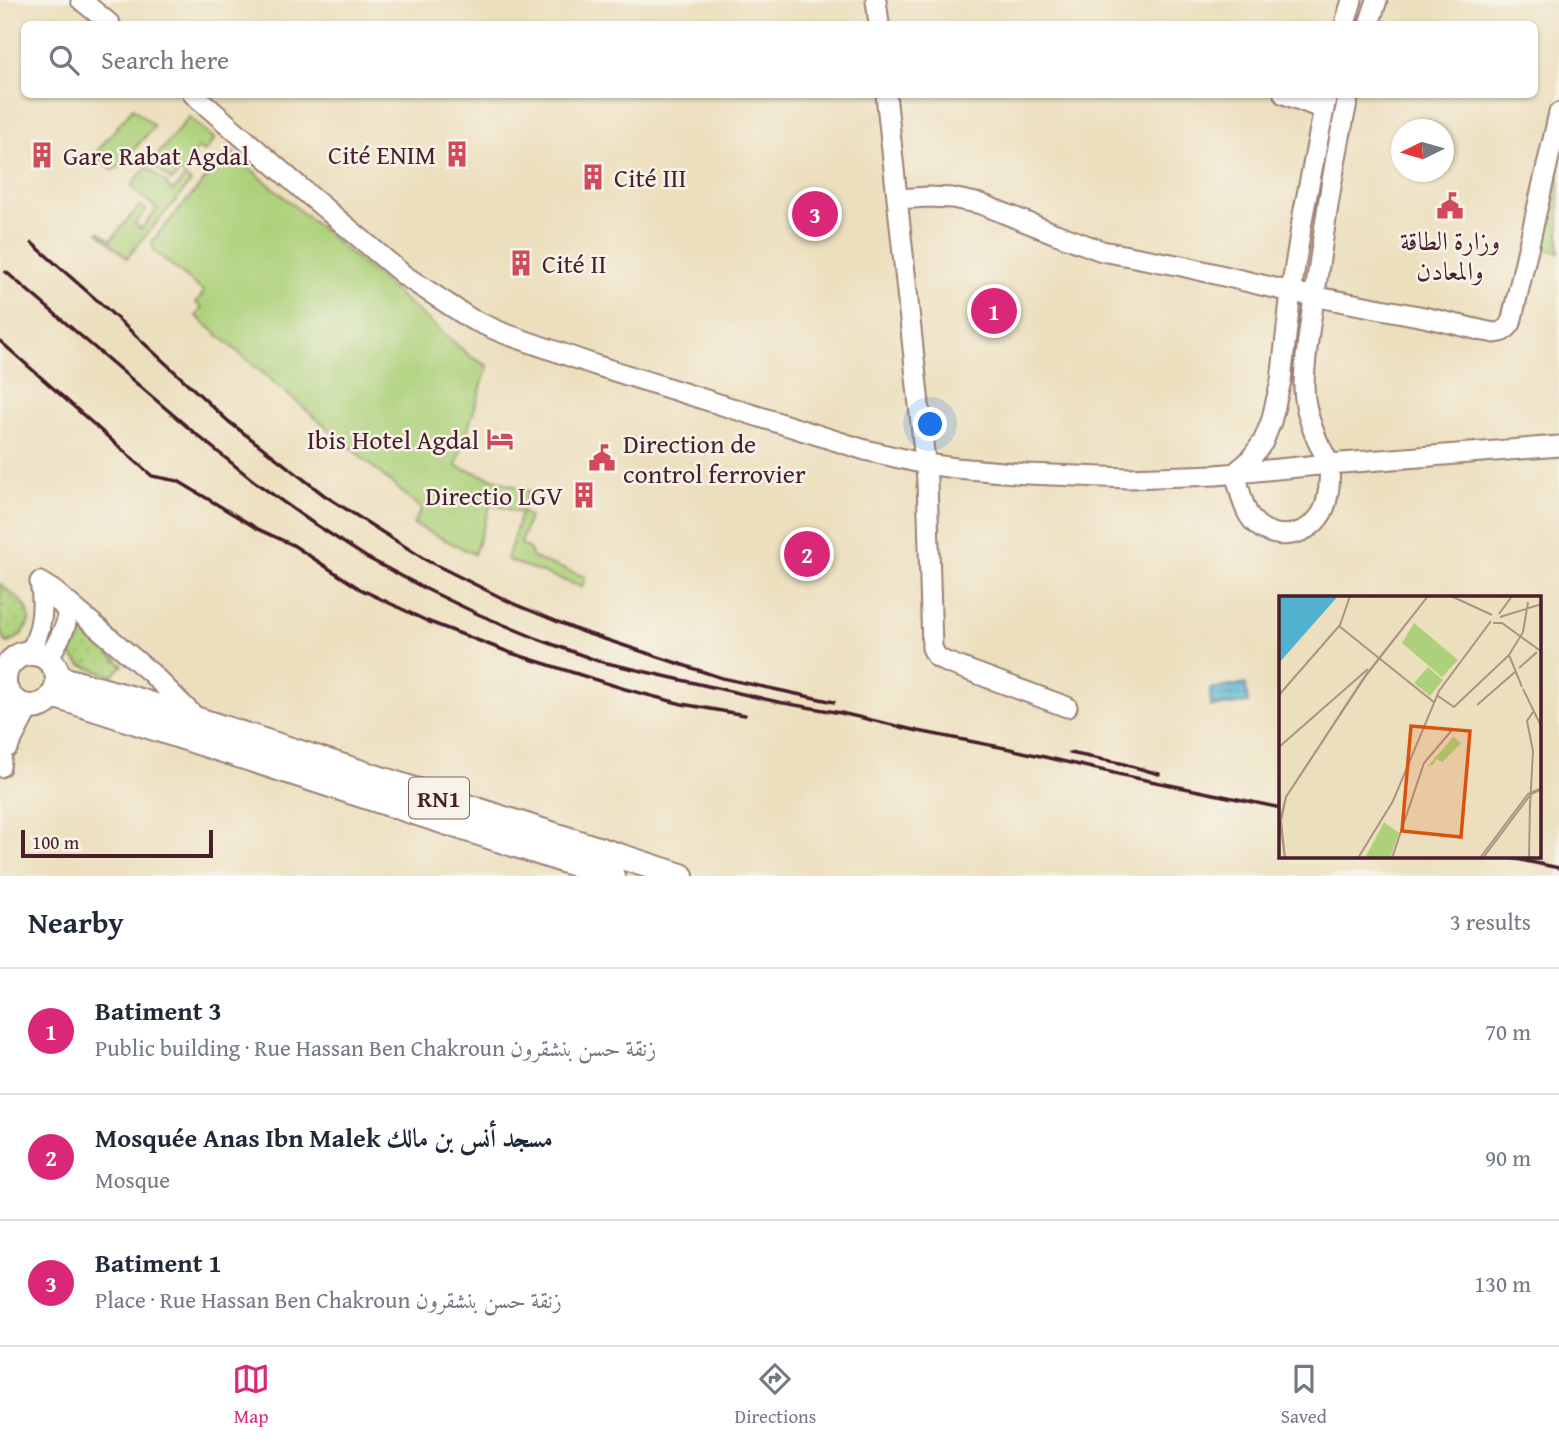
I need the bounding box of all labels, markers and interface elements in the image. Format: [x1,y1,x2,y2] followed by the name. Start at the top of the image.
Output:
[21,21,1538,98] search box
[101,40,229,79] text: Search here
[45,41,83,79] icon: search
[1391,119,1454,182] north arrow
[328,135,436,174] place label: Cité ENIM
[63,136,249,175] place label: Gare Rabat Agdal
[442,139,472,169] building icon: Cité ENIM
[27,140,57,170] building icon: Gare Rabat Agdal
[614,158,687,197] place label: Cité III
[578,162,608,192] building icon: Cité III
[792,188,838,240] pin: 3
[1435,191,1465,221] public building icon: وزارة الطاقة والمعادن
[1400,221,1500,290] place label: وزارة الطاقة والمعادن
[542,244,607,283] place label: Cité II
[506,248,536,278] building icon: Cité II
[971,285,1017,337] pin: 1
[913,407,947,441] your location
[307,420,479,459] place label: Ibis Hotel Agdal
[485,424,515,454] hotel icon: Ibis Hotel Agdal
[623,424,806,493] place label: Direction de control ferrovier
[587,443,617,473] public building icon: Direction de control ferrovier
[425,476,563,515] place label: Directio LGV
[569,480,599,510] building icon: Directio LGV
[784,528,830,580] pin: 2
[1279,596,1542,858] inset map
[409,778,469,818] road number: RN1
[21,827,214,859] scale bar
[32,828,79,856] text: 100 m
[28,900,124,944] text: Nearby
[1450,905,1531,938] text: 3 results
[95,991,222,1030] text: Batiment 3
[45,1015,57,1048] text: 1
[1485,1015,1531,1048] text: 70 m
[95,1031,656,1064] text: Public building · Rue Hassan Ben Chakroun زنقة حسن بنشقرون
[95,1118,553,1157] text: Mosquée Anas Ibn Malek مسجد أنس بن مالك
[45,1141,57,1174] text: 2
[1485,1141,1531,1174] text: 90 m
[95,1163,170,1196] text: Mosque
[95,1243,222,1282] text: Batiment 1
[45,1267,57,1300] text: 3
[1474,1267,1531,1300] text: 130 m
[95,1283,562,1316] text: Place · Rue Hassan Ben Chakroun زنقة حسن بنشقرون
[232,1360,270,1430] tab: Map
[735,1360,816,1430] tab: Directions
[1281,1360,1327,1430] tab: Saved

